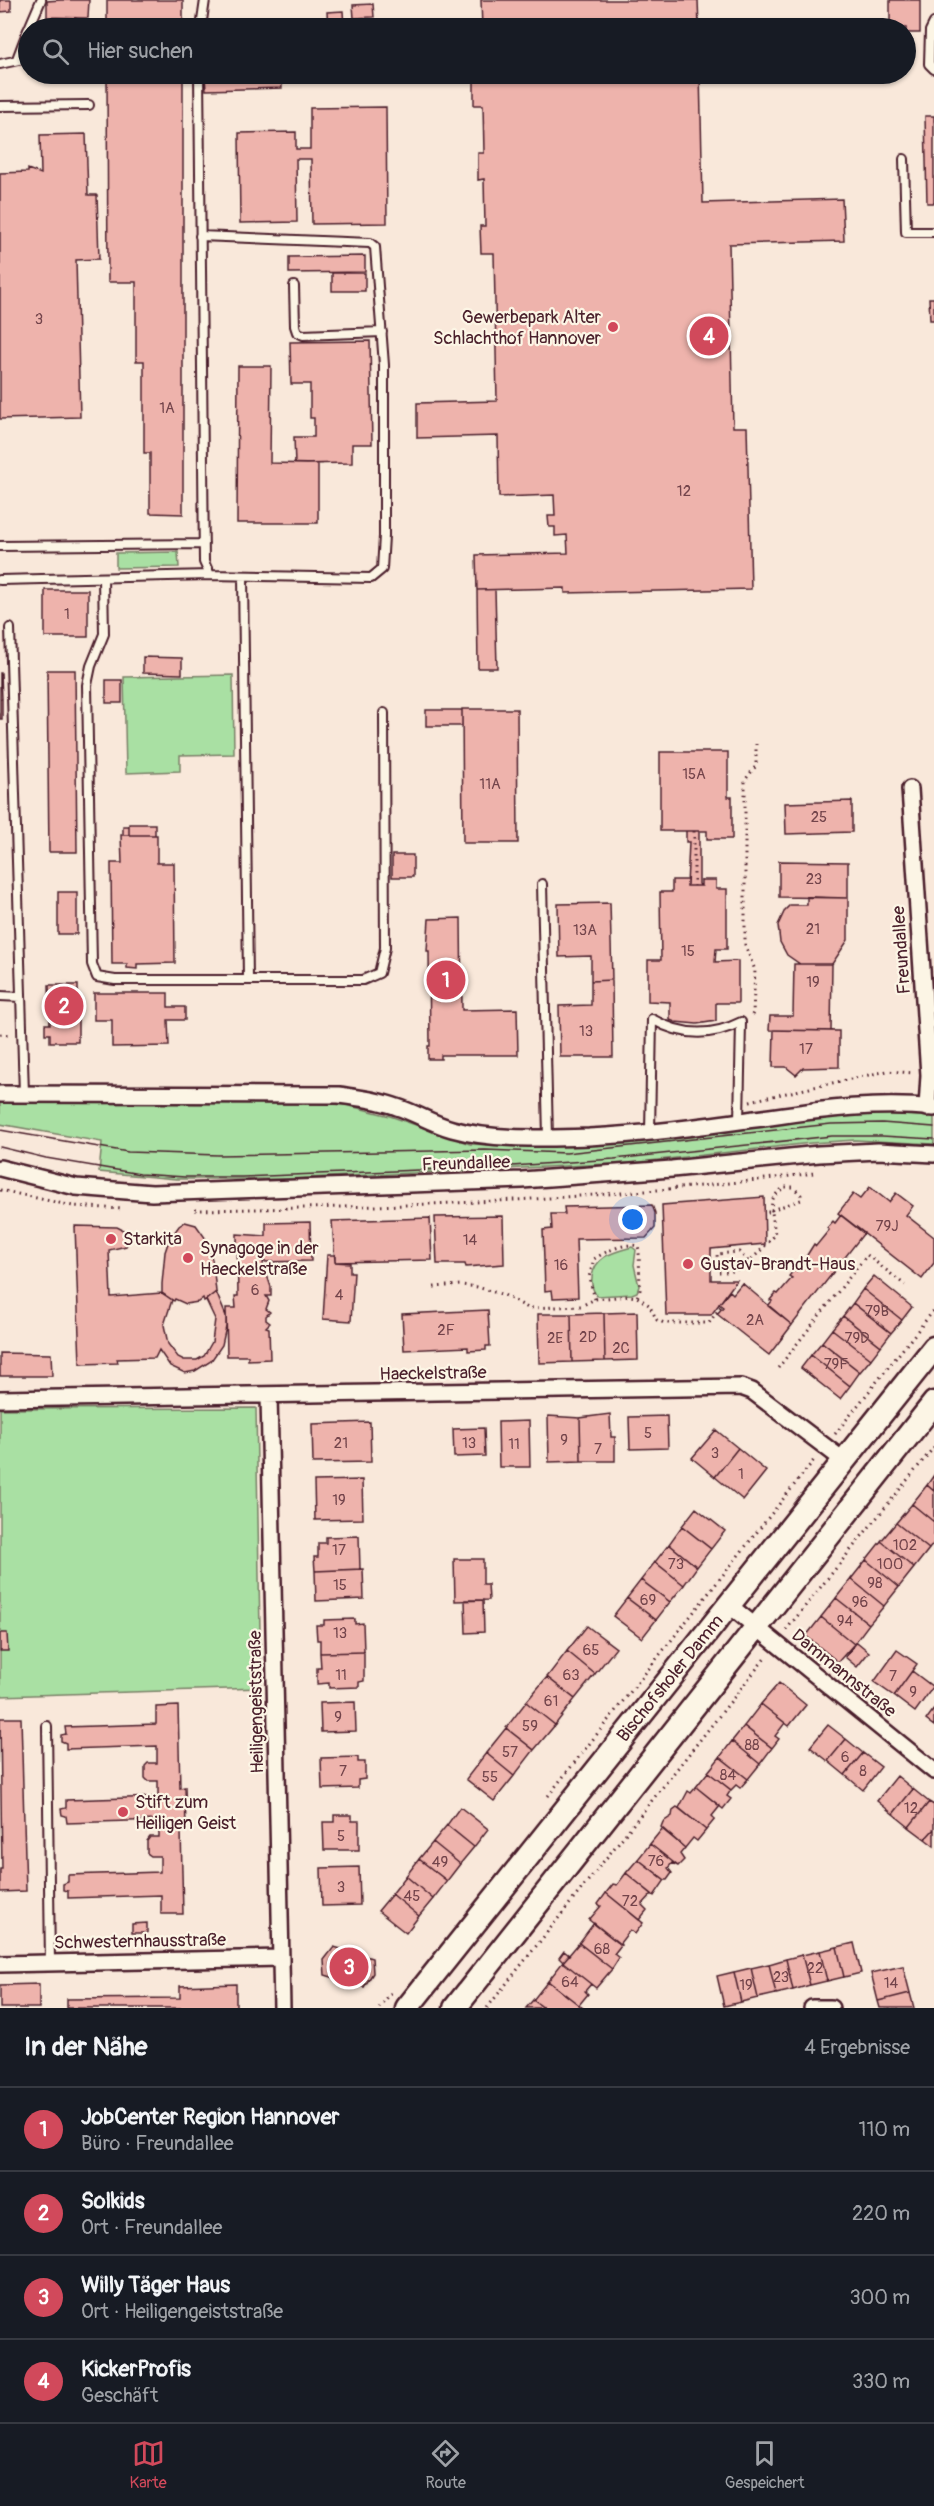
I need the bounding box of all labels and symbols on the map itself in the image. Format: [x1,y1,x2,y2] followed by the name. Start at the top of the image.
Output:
[433,306,602,350] place label: Gewerbepark Alter Schlachthof Hannover
[35,310,43,329] house number: 3
[690,314,728,358] pin: 4
[606,320,620,334] marker: Gewerbepark Alter Schlachthof Hannover
[159,399,175,418] house number: 1A
[677,482,691,501] house number: 12
[64,605,70,624] house number: 1
[682,765,706,784] house number: 15A
[479,775,501,794] house number: 11A
[811,808,827,827] house number: 25
[806,870,822,889] house number: 23
[887,905,916,995] street label: Freundallee
[806,920,820,939] house number: 21
[573,921,597,940] house number: 13A
[681,942,695,961] house number: 15
[426,958,466,1002] pin: 1
[806,973,820,992] house number: 19
[44,984,84,1028] pin: 2
[579,1022,593,1041] house number: 13
[799,1040,813,1059] house number: 17
[421,1150,511,1177] street label: Freundallee
[618,1205,647,1234] your location
[876,1217,898,1236] house number: 79J
[123,1228,182,1251] place label: Starkita
[463,1231,478,1250] house number: 14
[104,1232,118,1246] marker: Starkita
[200,1237,319,1281] place label: Synagoge in der Haeckelstraße
[181,1251,195,1265] marker: Synagoge in der Haeckelstraße
[700,1253,855,1276] place label: Gustav-Brandt-Haus
[554,1256,568,1275] house number: 16
[681,1257,695,1271] marker: Gustav-Brandt-Haus
[251,1281,259,1300] house number: 6
[335,1286,344,1305] house number: 4
[865,1302,889,1321] house number: 79B
[746,1311,764,1330] house number: 2A
[437,1321,455,1340] house number: 2F
[579,1328,597,1347] house number: 2D
[547,1329,563,1348] house number: 2E
[844,1329,870,1348] house number: 79D
[612,1339,630,1358] house number: 2C
[824,1355,848,1374] house number: 79F
[379,1361,487,1386] street label: Haeckelstraße
[644,1424,652,1443] house number: 5
[560,1431,568,1450] house number: 9
[334,1434,348,1453] house number: 21
[462,1434,476,1453] house number: 13
[508,1435,520,1454] house number: 11
[594,1440,602,1459] house number: 7
[711,1444,719,1463] house number: 3
[738,1465,744,1484] house number: 1
[332,1491,346,1510] house number: 19
[893,1536,917,1555] house number: 102
[332,1541,346,1560] house number: 17
[668,1555,684,1574] house number: 73
[877,1555,903,1574] house number: 100
[867,1574,883,1593] house number: 98
[333,1576,347,1595] house number: 15
[640,1591,656,1610] house number: 69
[852,1593,868,1612] house number: 96
[612,1610,729,1747] street label: Bischofsholer Damm
[837,1612,854,1631] house number: 94
[333,1624,347,1643] house number: 13
[787,1624,901,1723] street label: Dammannstraße
[244,1630,269,1774] street label: Heiligengeiststraße
[583,1641,599,1660] house number: 65
[335,1666,347,1685] house number: 11
[562,1666,580,1685] house number: 63
[889,1667,897,1686] house number: 7
[909,1683,917,1702] house number: 9
[544,1692,558,1711] house number: 61
[334,1708,342,1727] house number: 9
[522,1717,538,1736] house number: 59
[744,1736,760,1755] house number: 88
[502,1743,518,1762] house number: 57
[841,1748,849,1767] house number: 6
[339,1762,347,1781] house number: 7
[859,1762,867,1781] house number: 8
[720,1766,736,1785] house number: 84
[482,1768,498,1787] house number: 55
[135,1791,237,1835] place label: Stift zum Heiligen Geist
[904,1799,918,1818] house number: 12
[116,1805,130,1819] marker: Stift zum Heiligen Geist
[337,1827,345,1846] house number: 5
[648,1852,664,1871] house number: 76
[432,1853,448,1872] house number: 49
[337,1878,345,1897] house number: 3
[404,1887,420,1906] house number: 45
[622,1892,638,1911] house number: 72
[54,1928,226,1955] street label: Schwesternhausstraße
[594,1940,611,1959] house number: 68
[330,1944,368,1990] pin: 3
[807,1959,823,1978] house number: 22
[773,1968,789,1987] house number: 23
[561,1973,579,1992] house number: 64
[884,1974,899,1993] house number: 14
[739,1976,753,1995] house number: 19

